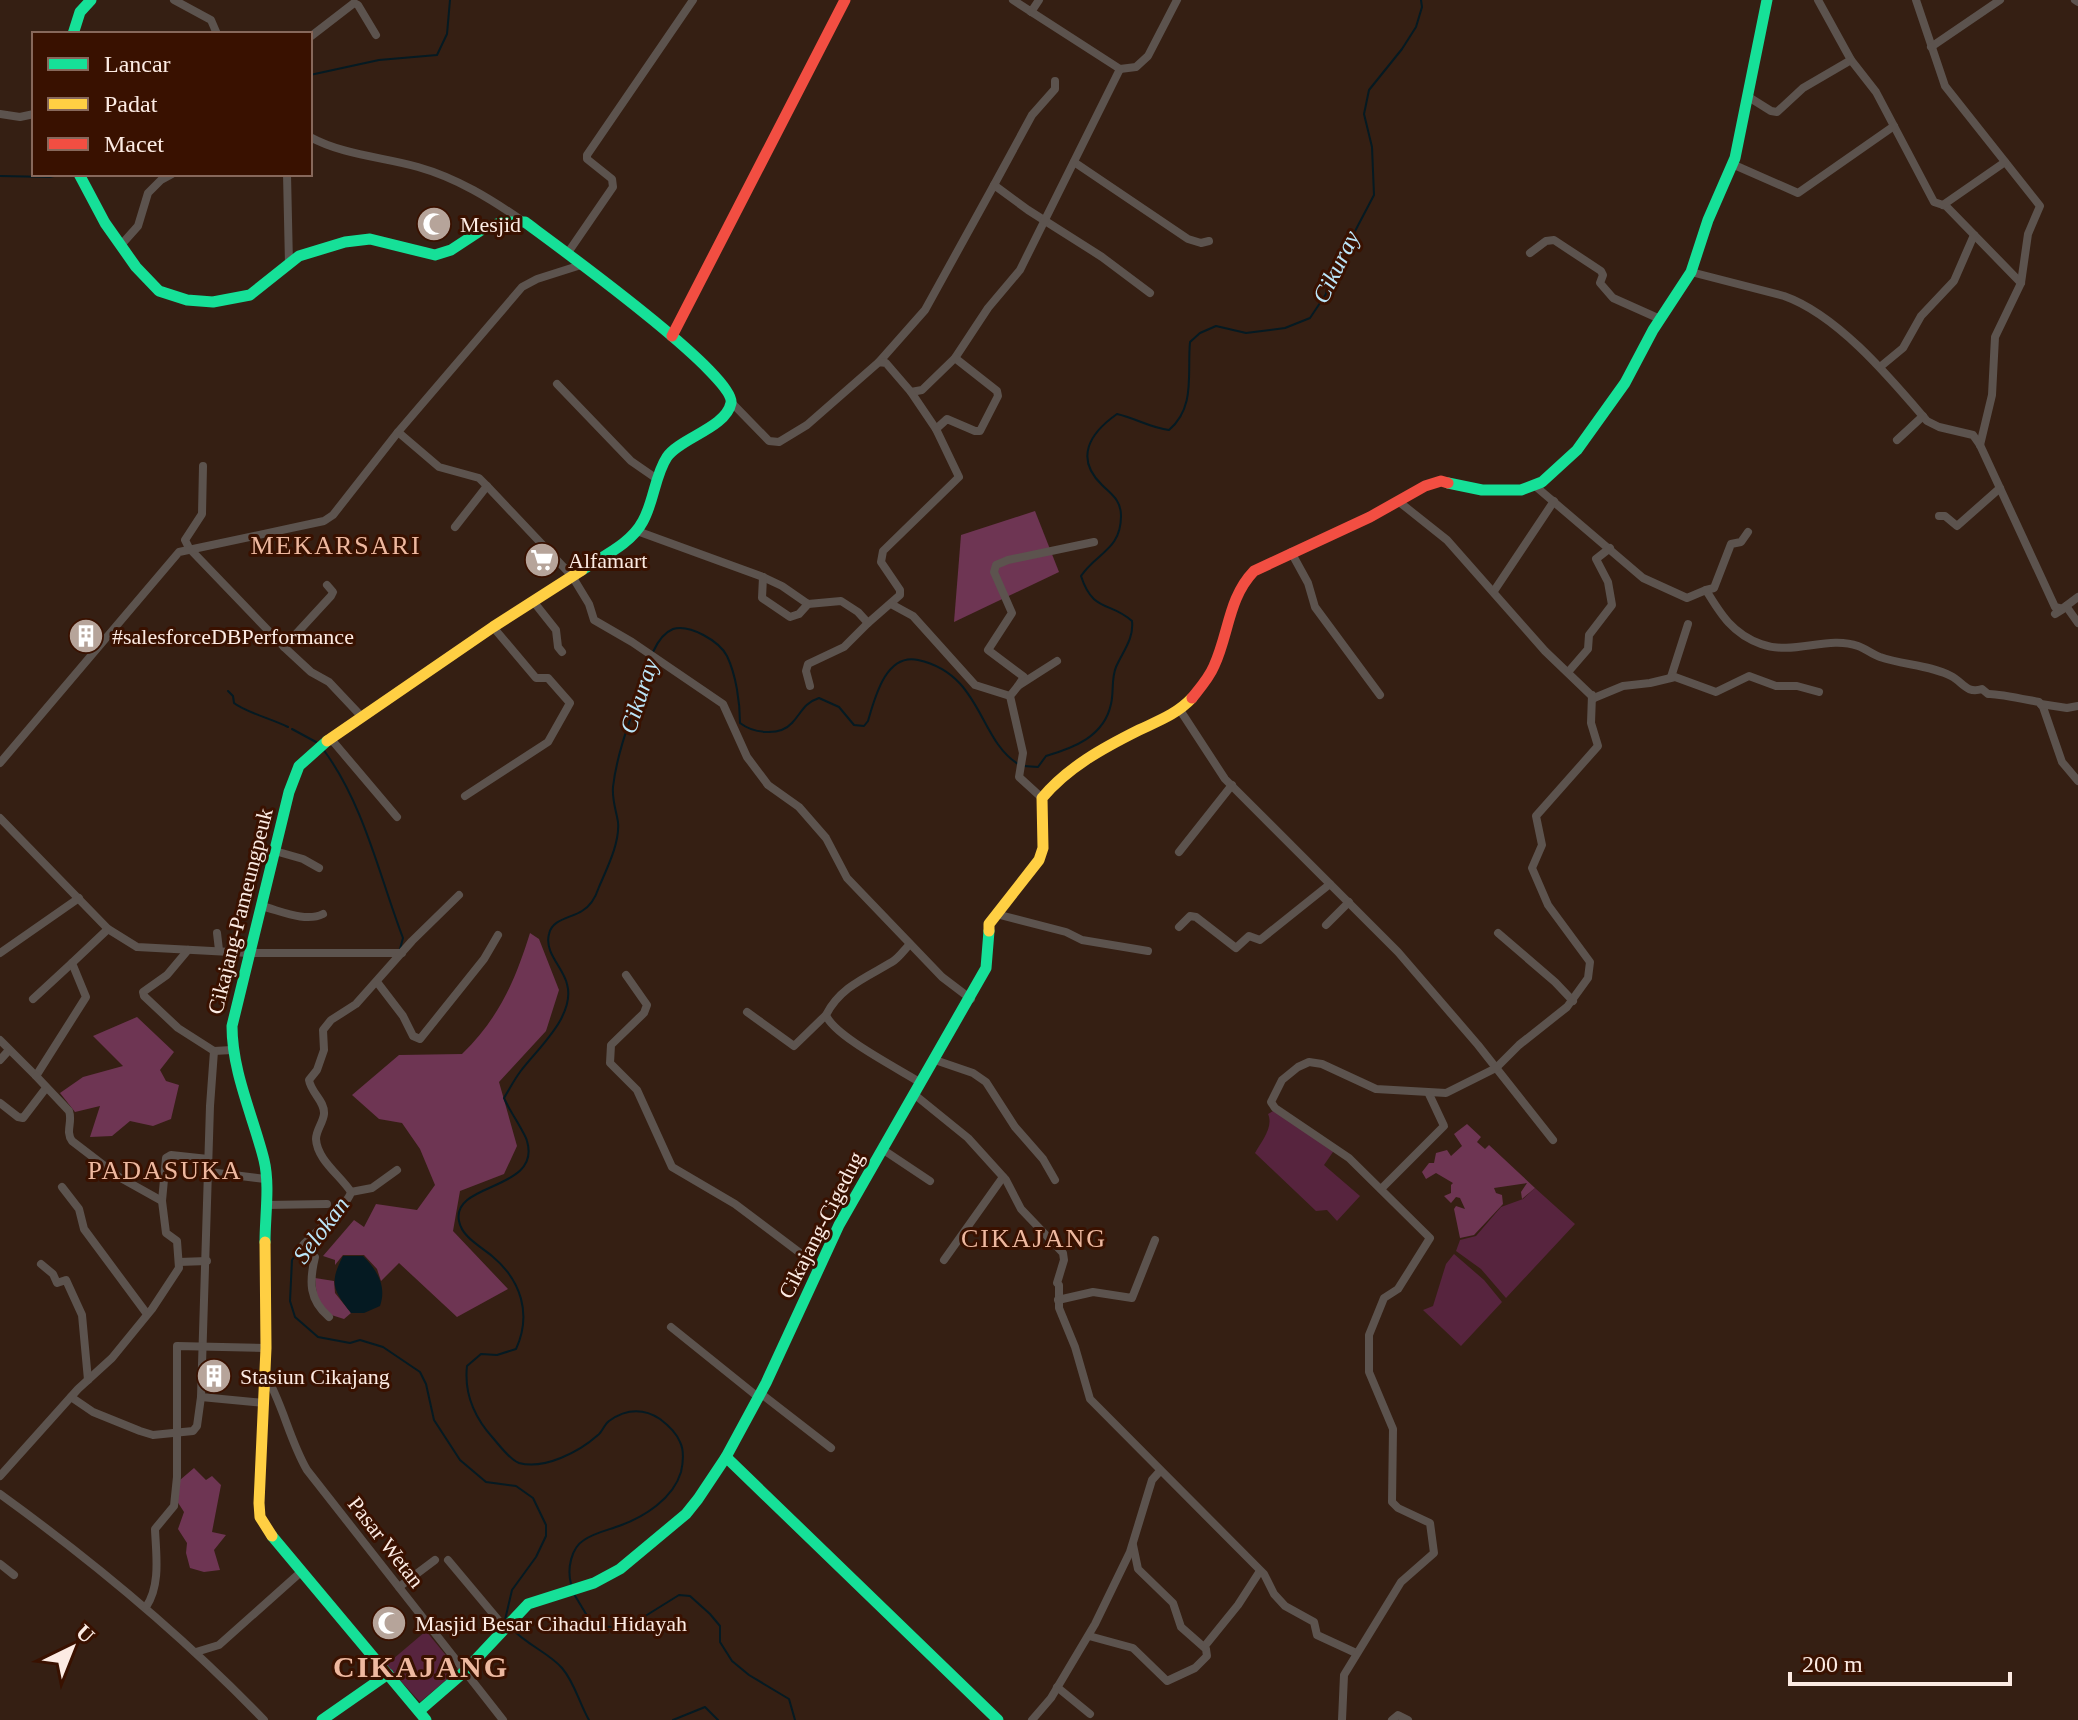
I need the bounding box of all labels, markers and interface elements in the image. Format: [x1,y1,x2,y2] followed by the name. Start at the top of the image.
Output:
[32,32,312,176] legend
[104,51,171,77] text: Lancar
[104,91,158,117] text: Padat
[104,131,164,157] text: Macet
[415,205,453,243] mosque icon: Mesjid
[460,212,521,237] place label: Mesjid
[1307,226,1365,307] water label: Cikuray
[250,531,422,560] district label: MEKARSARI
[523,541,561,579] supermarket icon: Alfamart
[568,548,647,573] place label: Alfamart
[67,617,105,655] building icon: #salesforceDBPerformance
[112,624,354,649] place label: #salesforceDBPerformance
[615,655,663,737] water label: Cikuray
[202,805,278,1017] street label: Cikajang-Pameungpeuk
[773,1147,869,1303] street label: Cikajang-Cigedug
[87,1156,243,1185] district label: PADASUKA
[288,1192,354,1268] water label: Selokan
[961,1224,1107,1253] district label: CIKAJANG
[195,1357,233,1395] building icon: Stasiun Cikajang
[240,1364,390,1389] place label: Stasiun Cikajang
[343,1492,429,1592] street label: Pasar Wetan
[370,1604,408,1642] mosque icon: Masjid Besar Cihadul Hidayah
[32,1608,112,1688] north arrow
[415,1611,687,1636] place label: Masjid Besar Cihadul Hidayah
[71,1619,100,1648] text: U
[1790,1636,2010,1686] scale bar
[333,1650,509,1683] district label: CIKAJANG
[1802,1651,1863,1677] text: 200 m

